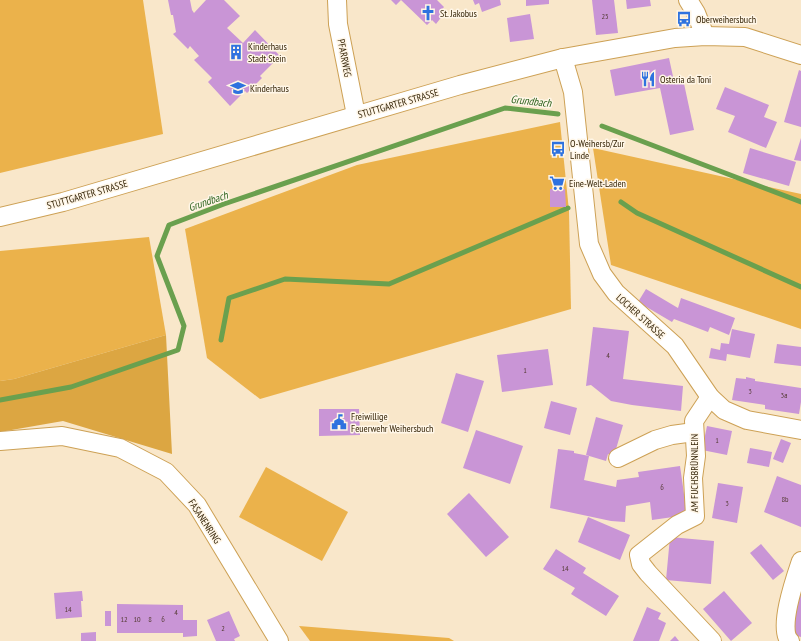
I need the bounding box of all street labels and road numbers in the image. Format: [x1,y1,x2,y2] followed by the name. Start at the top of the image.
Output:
[334,38,355,78] street label: PFARRWEG
[356,86,440,121] street label: STUTTGARTER STRASSE
[45,177,129,212] street label: STUTTGARTER STRASSE
[614,291,668,342] street label: LOCHER STRASSE
[688,434,701,512] street label: AM FUCHSBRÜNNLEIN
[185,497,224,546] street label: FASANENRING

